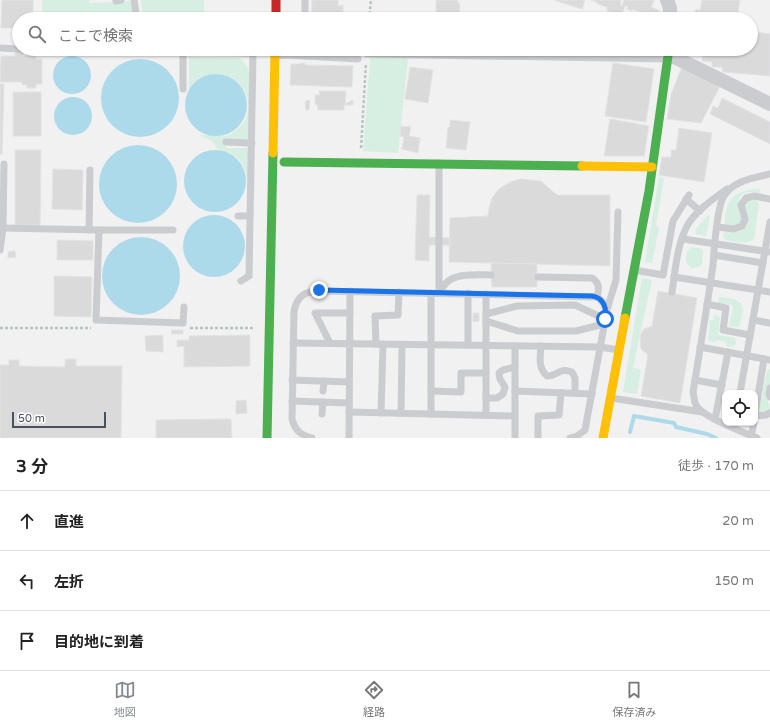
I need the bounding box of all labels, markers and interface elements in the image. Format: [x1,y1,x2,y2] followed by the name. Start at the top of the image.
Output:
[12,12,758,56] search box
[26,23,48,45] icon: search
[58,27,133,45] text: ここで検索
[310,281,328,299] route end
[596,310,614,328] route start
[722,390,758,426] map controls
[722,390,758,426] button: locate
[12,410,106,429] scale bar
[18,412,45,425] text: 50 m
[16,456,48,477] text: 3 分
[678,458,754,474] text: 徒歩 · 170 m
[16,510,38,532] icon: ahead
[54,513,84,531] text: 直進
[722,513,754,529] text: 20 m
[16,570,38,592] icon: left
[54,573,84,591] text: 左折
[714,573,754,589] text: 150 m
[16,630,38,652] icon: arrive
[54,633,144,651] text: 目的地に到着
[114,679,136,719] tab: 地図
[363,679,385,719] tab: 経路
[612,679,656,719] tab: 保存済み

